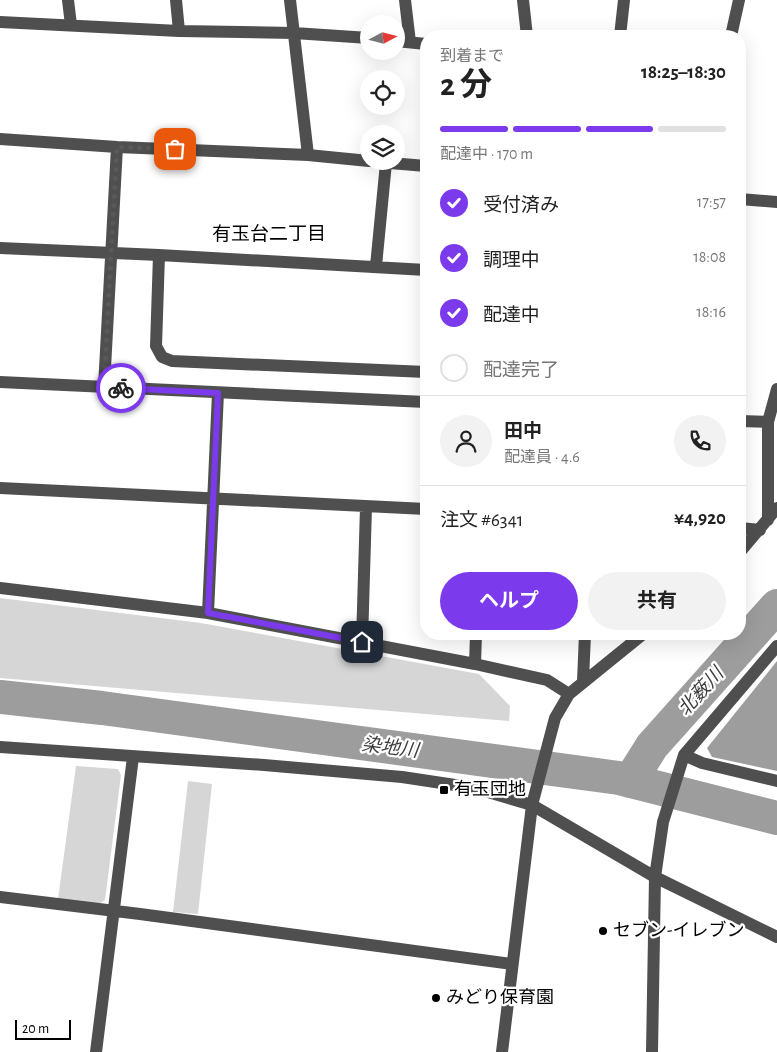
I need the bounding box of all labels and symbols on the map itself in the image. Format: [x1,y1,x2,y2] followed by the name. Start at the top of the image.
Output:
[360,15,405,60] north arrow
[154,128,196,170] pin
[212,223,326,244] district label: 有玉台二丁目
[96,363,146,413] courier
[341,621,383,663] pin
[674,662,728,720] water label: 北薮川
[361,734,422,761] water label: 染地川
[454,779,526,799] place label: 有玉団地
[438,784,450,796] marker: 有玉団地
[613,920,745,940] place label: セブン-イレブン
[597,925,609,937] marker: セブン-イレブン
[446,988,554,1007] place label: みどり保育園
[430,992,442,1004] marker: みどり保育園
[15,1017,71,1040] scale bar

